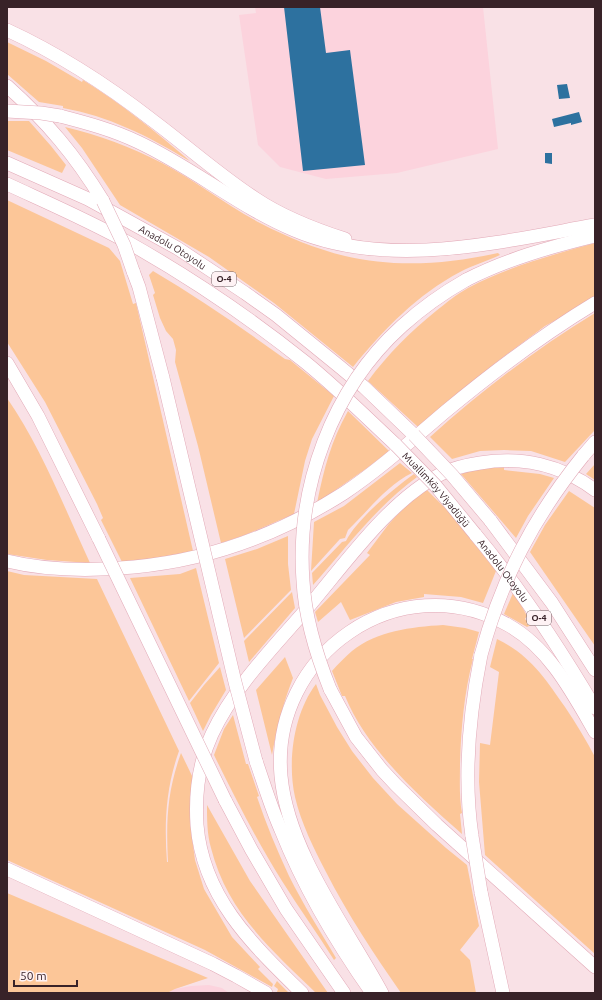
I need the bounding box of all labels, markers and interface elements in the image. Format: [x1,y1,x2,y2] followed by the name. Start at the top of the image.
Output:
[137,223,208,271] street label: Anadolu Otoyolu
[212,272,236,286] road number: O-4
[401,450,472,529] street label: Muallimköy Viyadüğü
[476,537,531,604] street label: Anadolu Otoyolu
[527,611,551,625] road number: O-4
[14,962,77,988] scale bar
[20,969,47,982] text: 50 m

